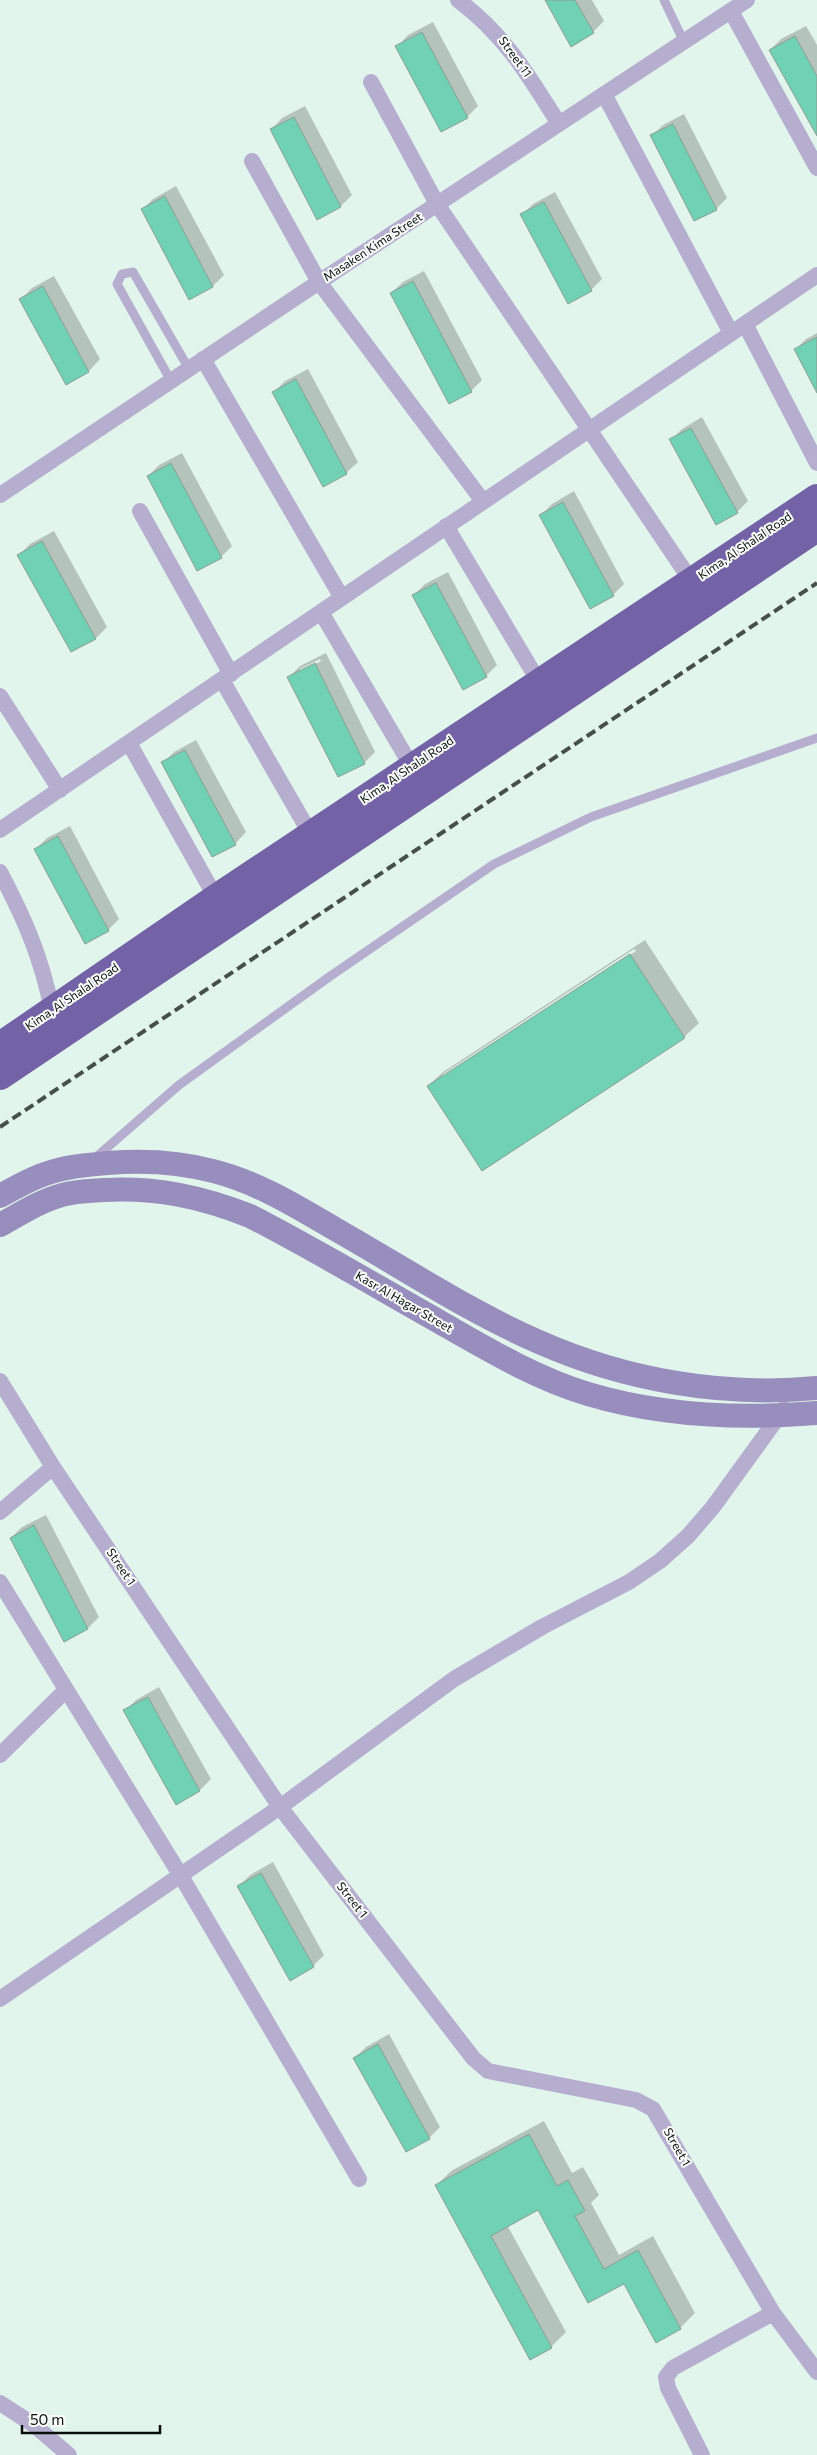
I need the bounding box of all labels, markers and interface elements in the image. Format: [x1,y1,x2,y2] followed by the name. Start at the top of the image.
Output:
[496,33,535,79] street label: Street 11
[320,209,425,283] street label: Masaken Kima Street
[695,509,794,582] street label: Kima, Al Shalal Road
[357,733,456,806] street label: Kima, Al Shalal Road
[22,960,121,1033] street label: Kima, Al Shalal Road
[354,1268,455,1335] street label: Kasr Al Hagar Street
[104,1545,139,1587] street label: Street 1
[335,1879,371,1920] street label: Street 1
[661,2125,694,2168] street label: Street 1
[22,2402,160,2434] scale bar
[30,2410,64,2428] text: 50 m

